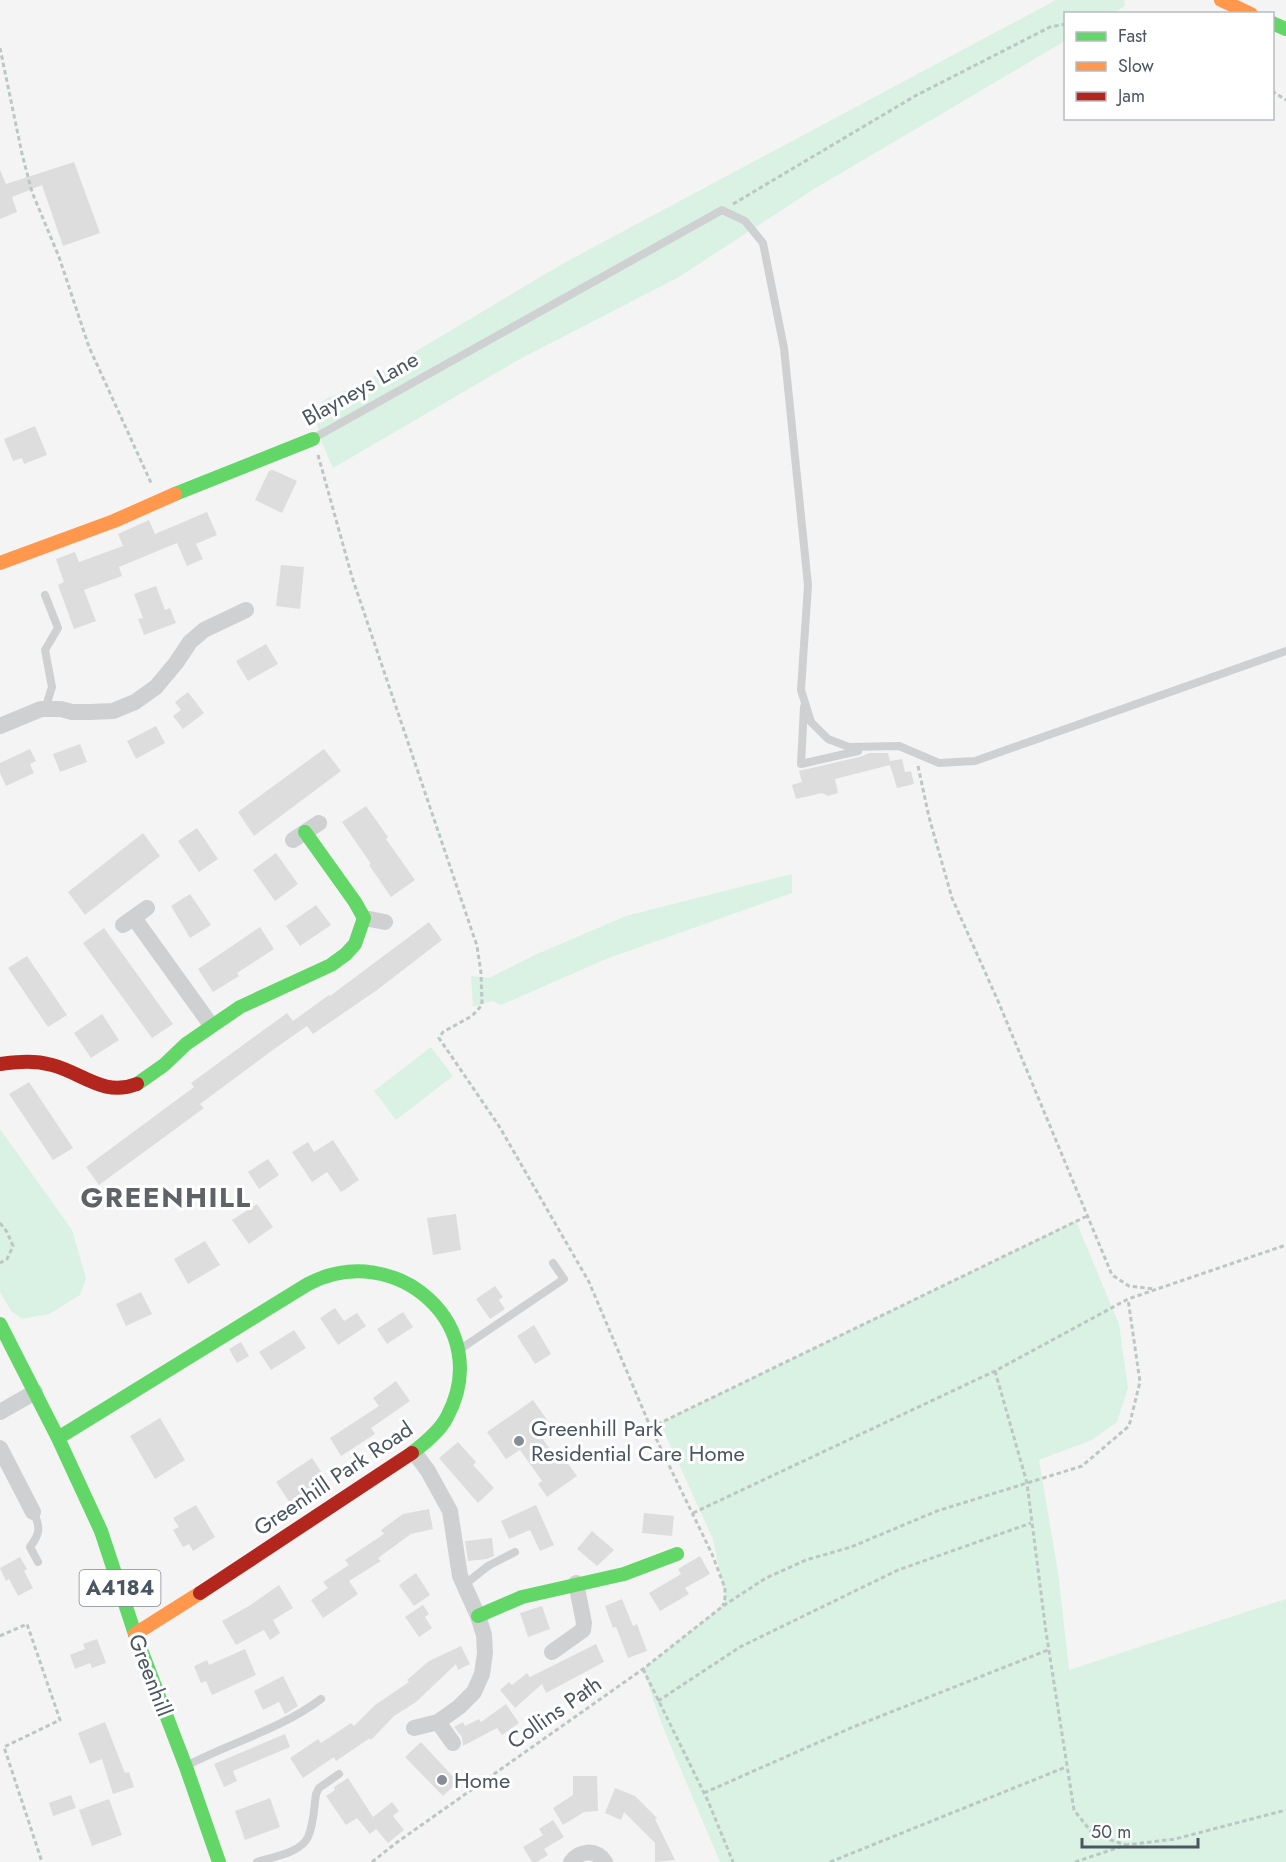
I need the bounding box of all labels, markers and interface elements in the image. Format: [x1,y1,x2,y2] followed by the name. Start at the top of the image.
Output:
[1064,12,1274,120] legend
[1118,23,1147,49] text: Fast
[1118,53,1155,79] text: Slow
[1116,83,1145,109] text: Jam
[296,343,424,433] street label: Blayneys Lane
[81,1177,251,1218] district label: GREENHILL
[531,1412,745,1469] place label: Greenhill Park Residential Care Home
[247,1413,419,1543] street label: Greenhill Park Road
[512,1434,526,1448] marker: Greenhill Park Residential Care Home
[80,1570,160,1606] road number: A4184
[121,1629,181,1721] street label: Greenhill
[500,1668,608,1756] street label: Collins Path
[454,1764,510,1796] place label: Home
[435,1773,449,1787] marker: Home
[1082,1811,1198,1849] scale bar
[1091,1819,1131,1845] text: 50 m

